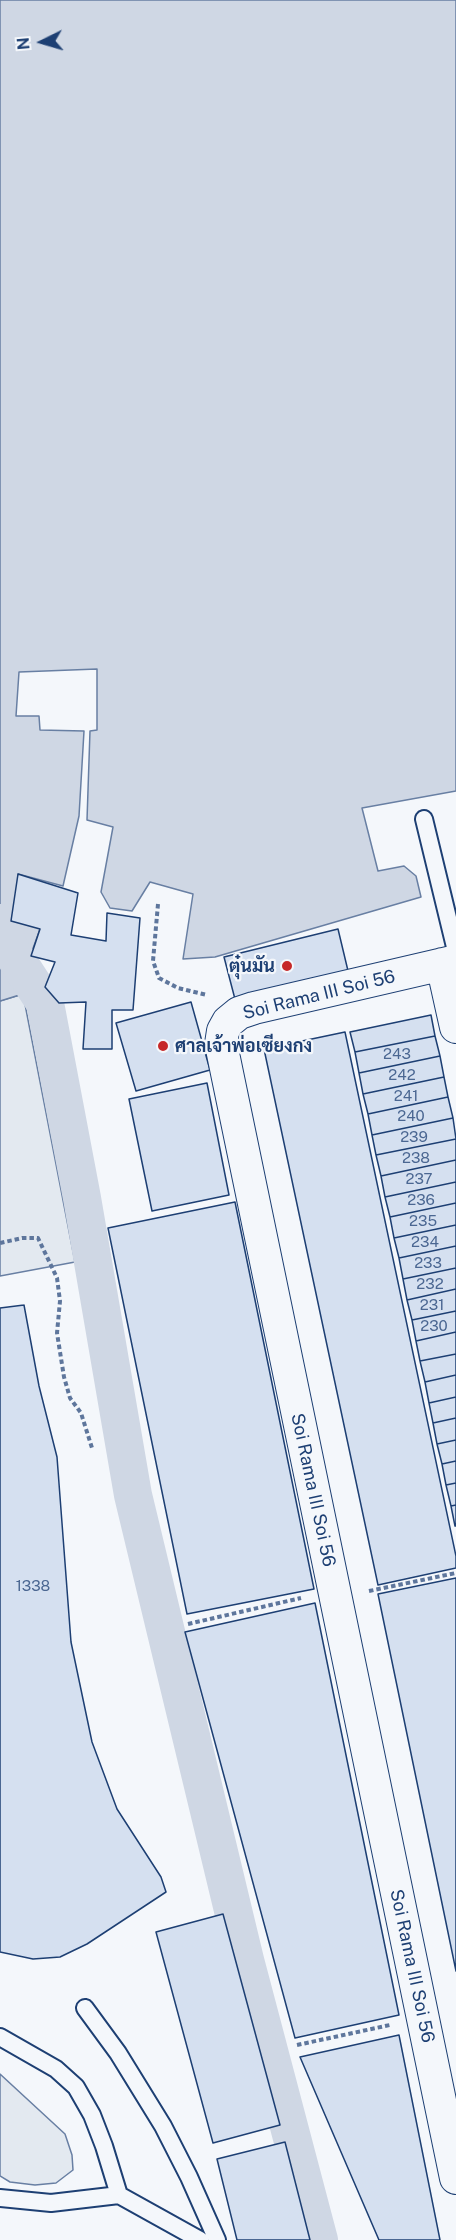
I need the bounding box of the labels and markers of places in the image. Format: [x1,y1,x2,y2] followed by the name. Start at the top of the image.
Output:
[229,955,275,977] place label: ตุ๋นมัน
[280,959,294,973] marker: ตุ๋นมัน
[175,1035,312,1057] place label: ศาลเจ้าพ่อเซียงกง
[156,1039,170,1053] marker: ศาลเจ้าพ่อเซียงกง

